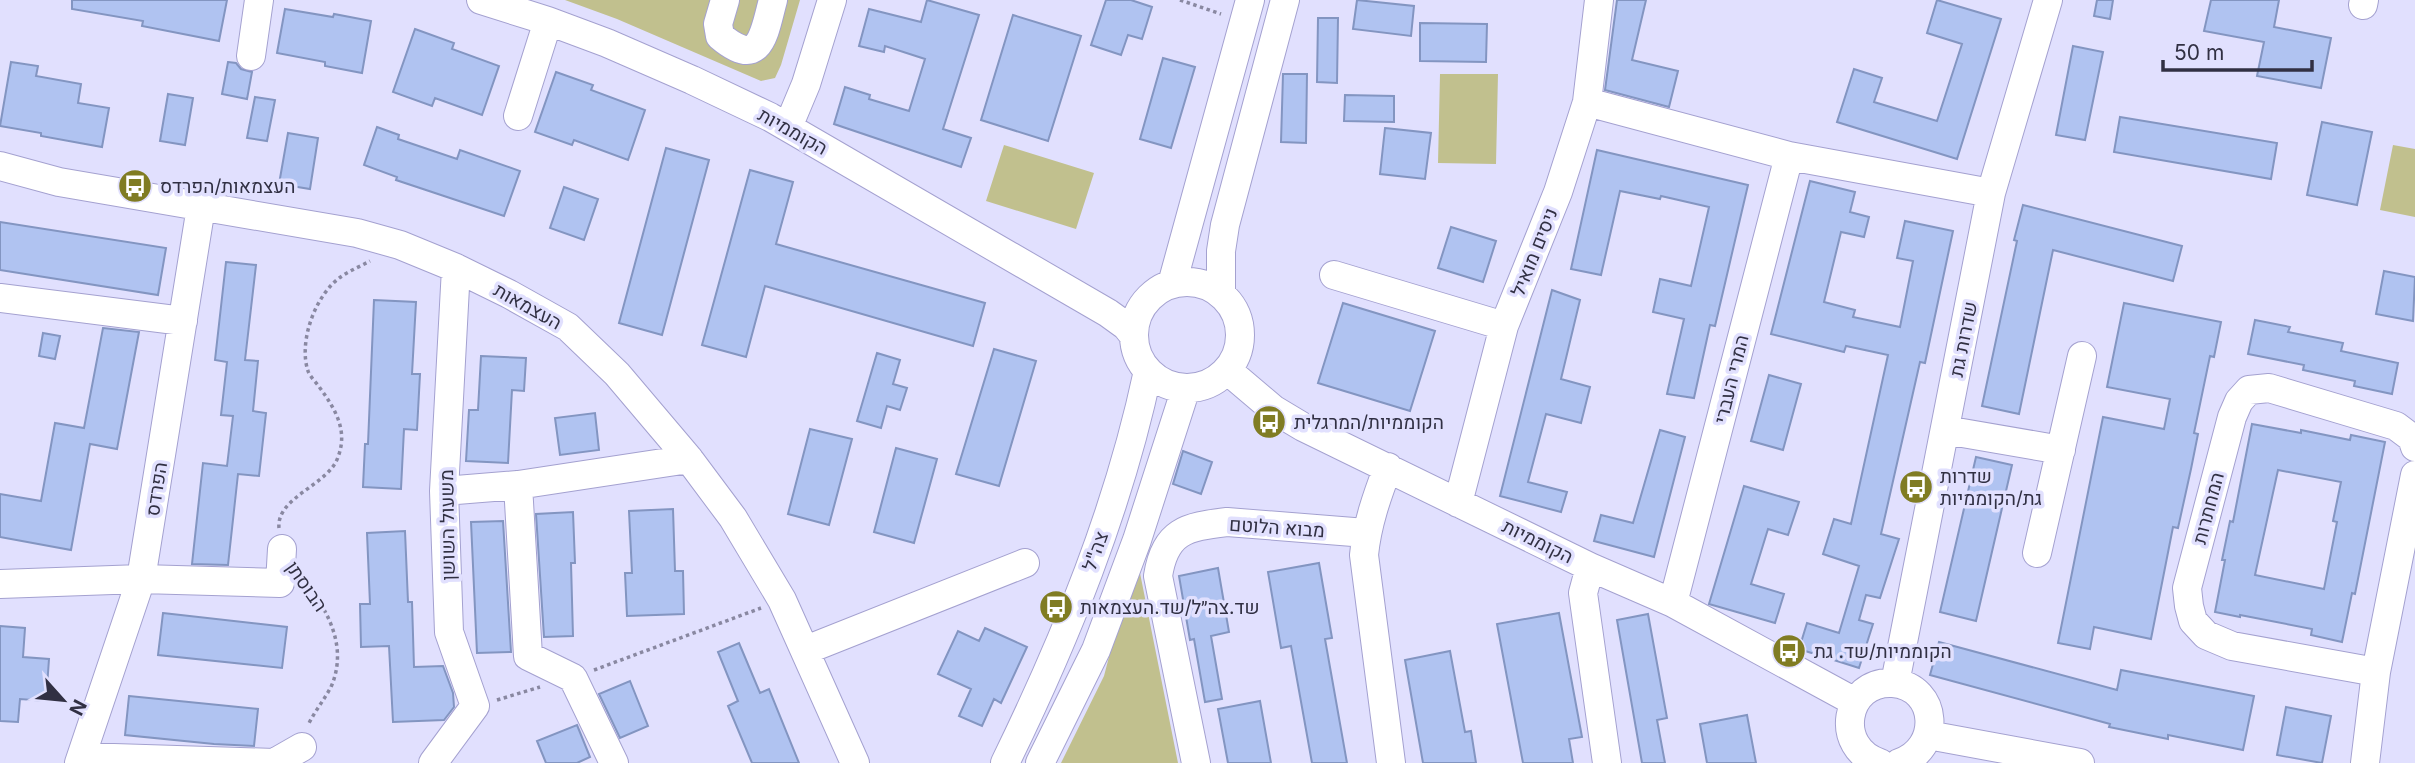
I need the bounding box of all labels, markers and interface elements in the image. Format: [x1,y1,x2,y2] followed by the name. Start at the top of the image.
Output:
[2163,28,2312,72] scale bar
[2174,40,2224,65] text: 50 m
[754,103,832,160] street label: הקוממיות
[116,167,154,205] bus stop icon: העצמאות/הפרדס
[160,175,296,198] place label: העצמאות/הפרדס
[1506,205,1563,300] street label: ניסים מואיל
[490,278,566,334] street label: העצמאות
[1945,299,1982,379] street label: שדרות גת
[1709,332,1754,426] street label: המרי העברי
[1250,403,1288,441] bus stop icon: הקוממיות/המרגלית
[1294,411,1444,434] place label: הקוממיות/המרגלית
[141,460,172,518] street label: הפרדס
[1940,465,2042,510] place label: שדרות גת/הקוממיות
[1897,468,1935,506] bus stop icon: שדרות גת/הקוממיות
[435,469,460,581] street label: משעול השושן
[2188,470,2229,547] street label: המחתרות
[1229,513,1325,542] street label: מבוא הלוטם
[1499,514,1577,568] street label: הקוממיות
[1078,528,1113,574] street label: צה"ל
[281,557,332,616] street label: הבוסתן
[1037,588,1075,626] bus stop icon: שד.צה״ל/שד.העצמאות
[1080,596,1260,619] place label: שד.צה״ל/שד.העצמאות
[1770,632,1808,670] bus stop icon: הקוממיות/שד. גת
[1814,640,1952,663] place label: הקוממיות/שד. גת
[28,665,98,735] north arrow
[64,696,91,719] text: N

